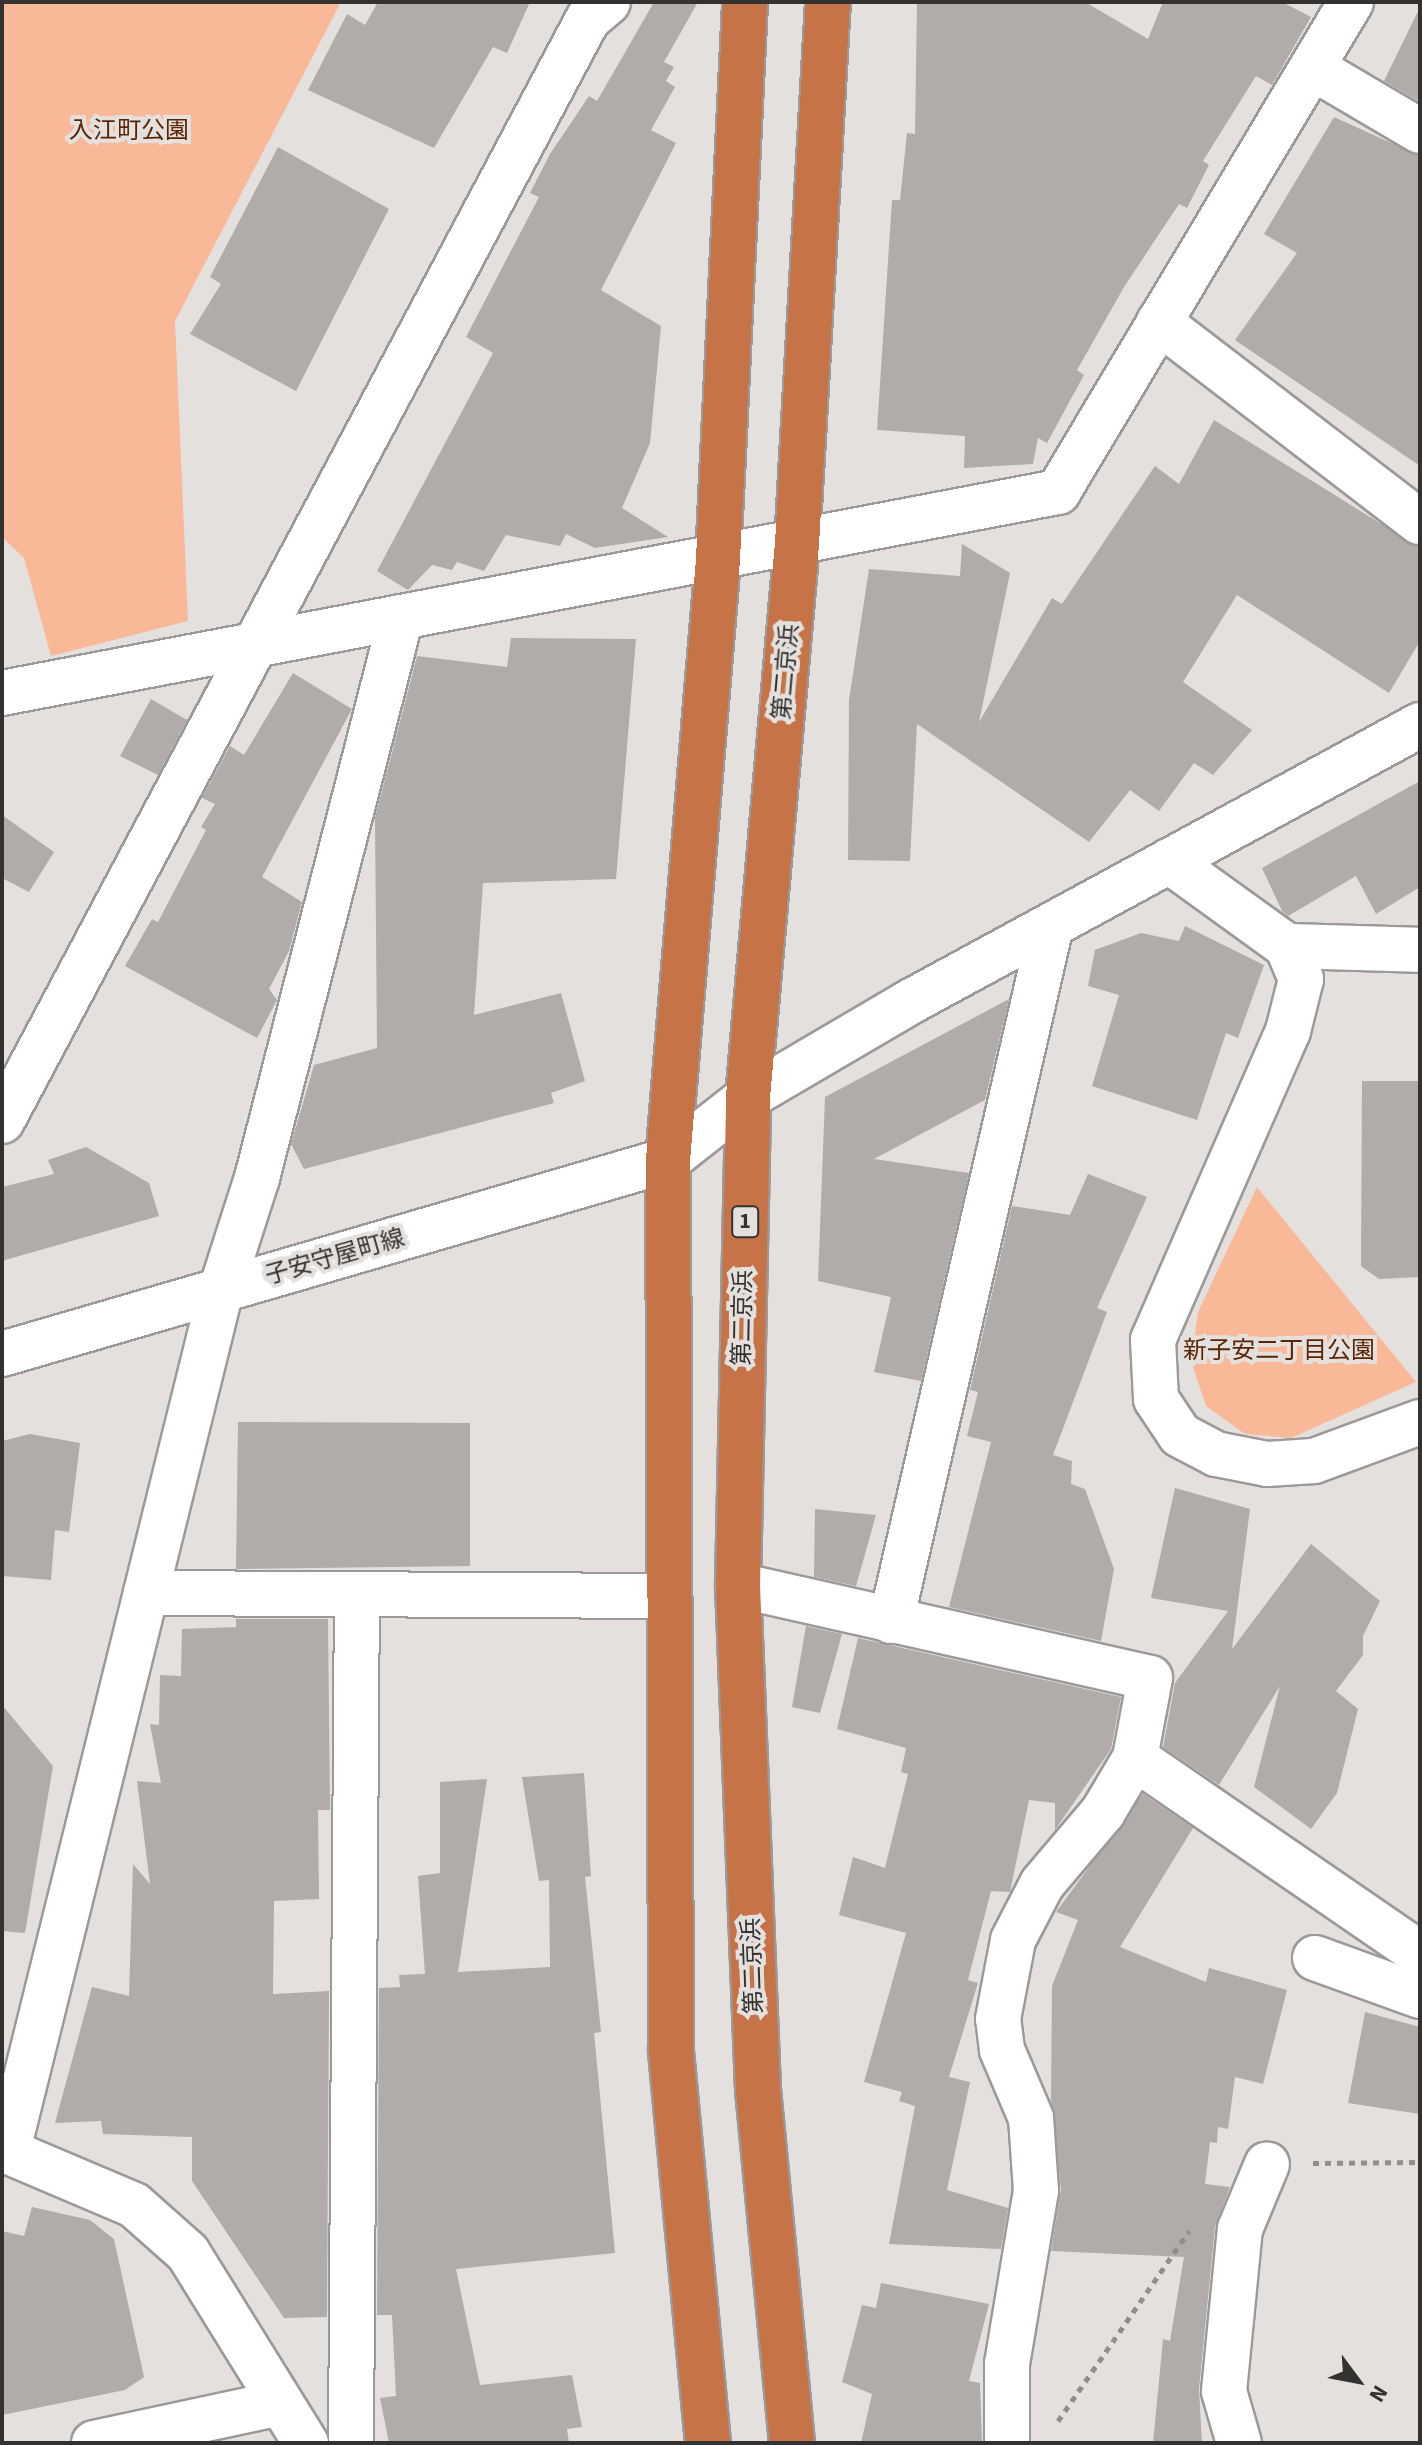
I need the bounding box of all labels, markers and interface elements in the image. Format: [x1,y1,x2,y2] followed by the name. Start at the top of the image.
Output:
[69,117,189,145] park label: 入江町公園
[767,623,805,721] street label: 第二京浜
[731,1204,759,1240] road number: 1
[262,1223,408,1291] street label: 子安守屋町線
[728,1270,758,1366] street label: 第二京浜
[1183,1337,1375,1365] park label: 新子安二丁目公園
[737,1918,769,2014] street label: 第二京浜
[1318,2341,1398,2421] north arrow
[1361,2379,1396,2408] text: N

